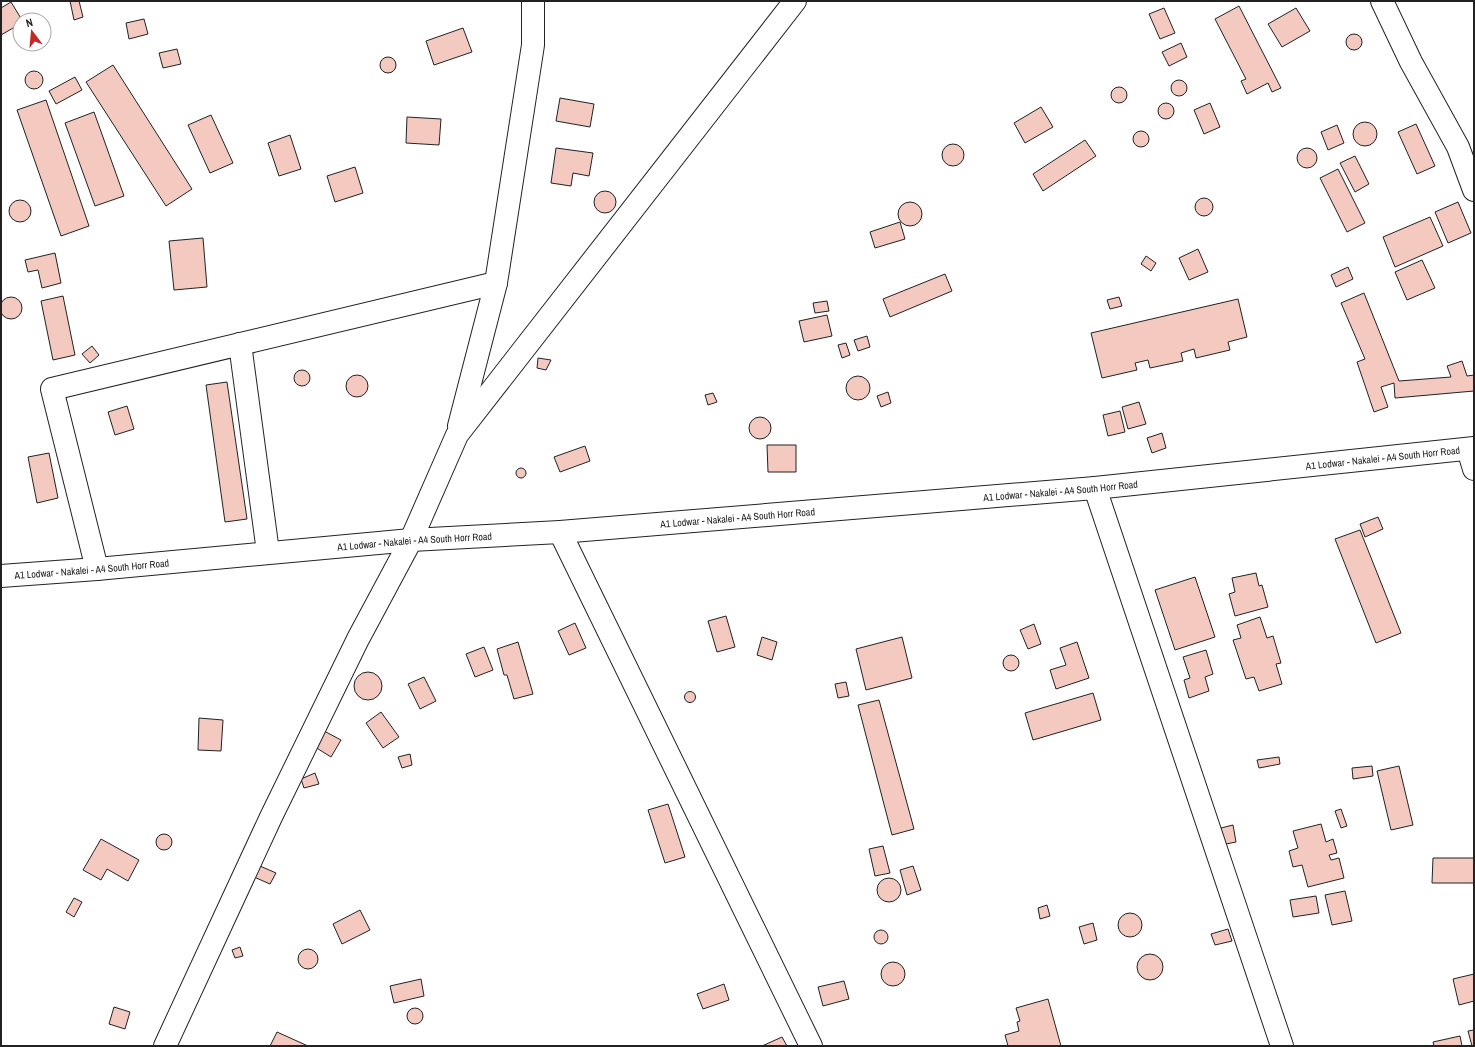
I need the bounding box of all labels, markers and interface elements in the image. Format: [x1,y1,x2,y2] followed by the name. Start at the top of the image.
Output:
[12,12,52,52] north arrow
[24,15,34,30] text: N
[1304,444,1461,473] street label: A1 Lodwar - Nakalei - A4 South Horr Road
[982,478,1138,504] street label: A1 Lodwar - Nakalei - A4 South Horr Road
[659,505,815,531] street label: A1 Lodwar - Nakalei - A4 South Horr Road
[336,530,492,554] street label: A1 Lodwar - Nakalei - A4 South Horr Road
[13,556,170,582] street label: A1 Lodwar - Nakalei - A4 South Horr Road

